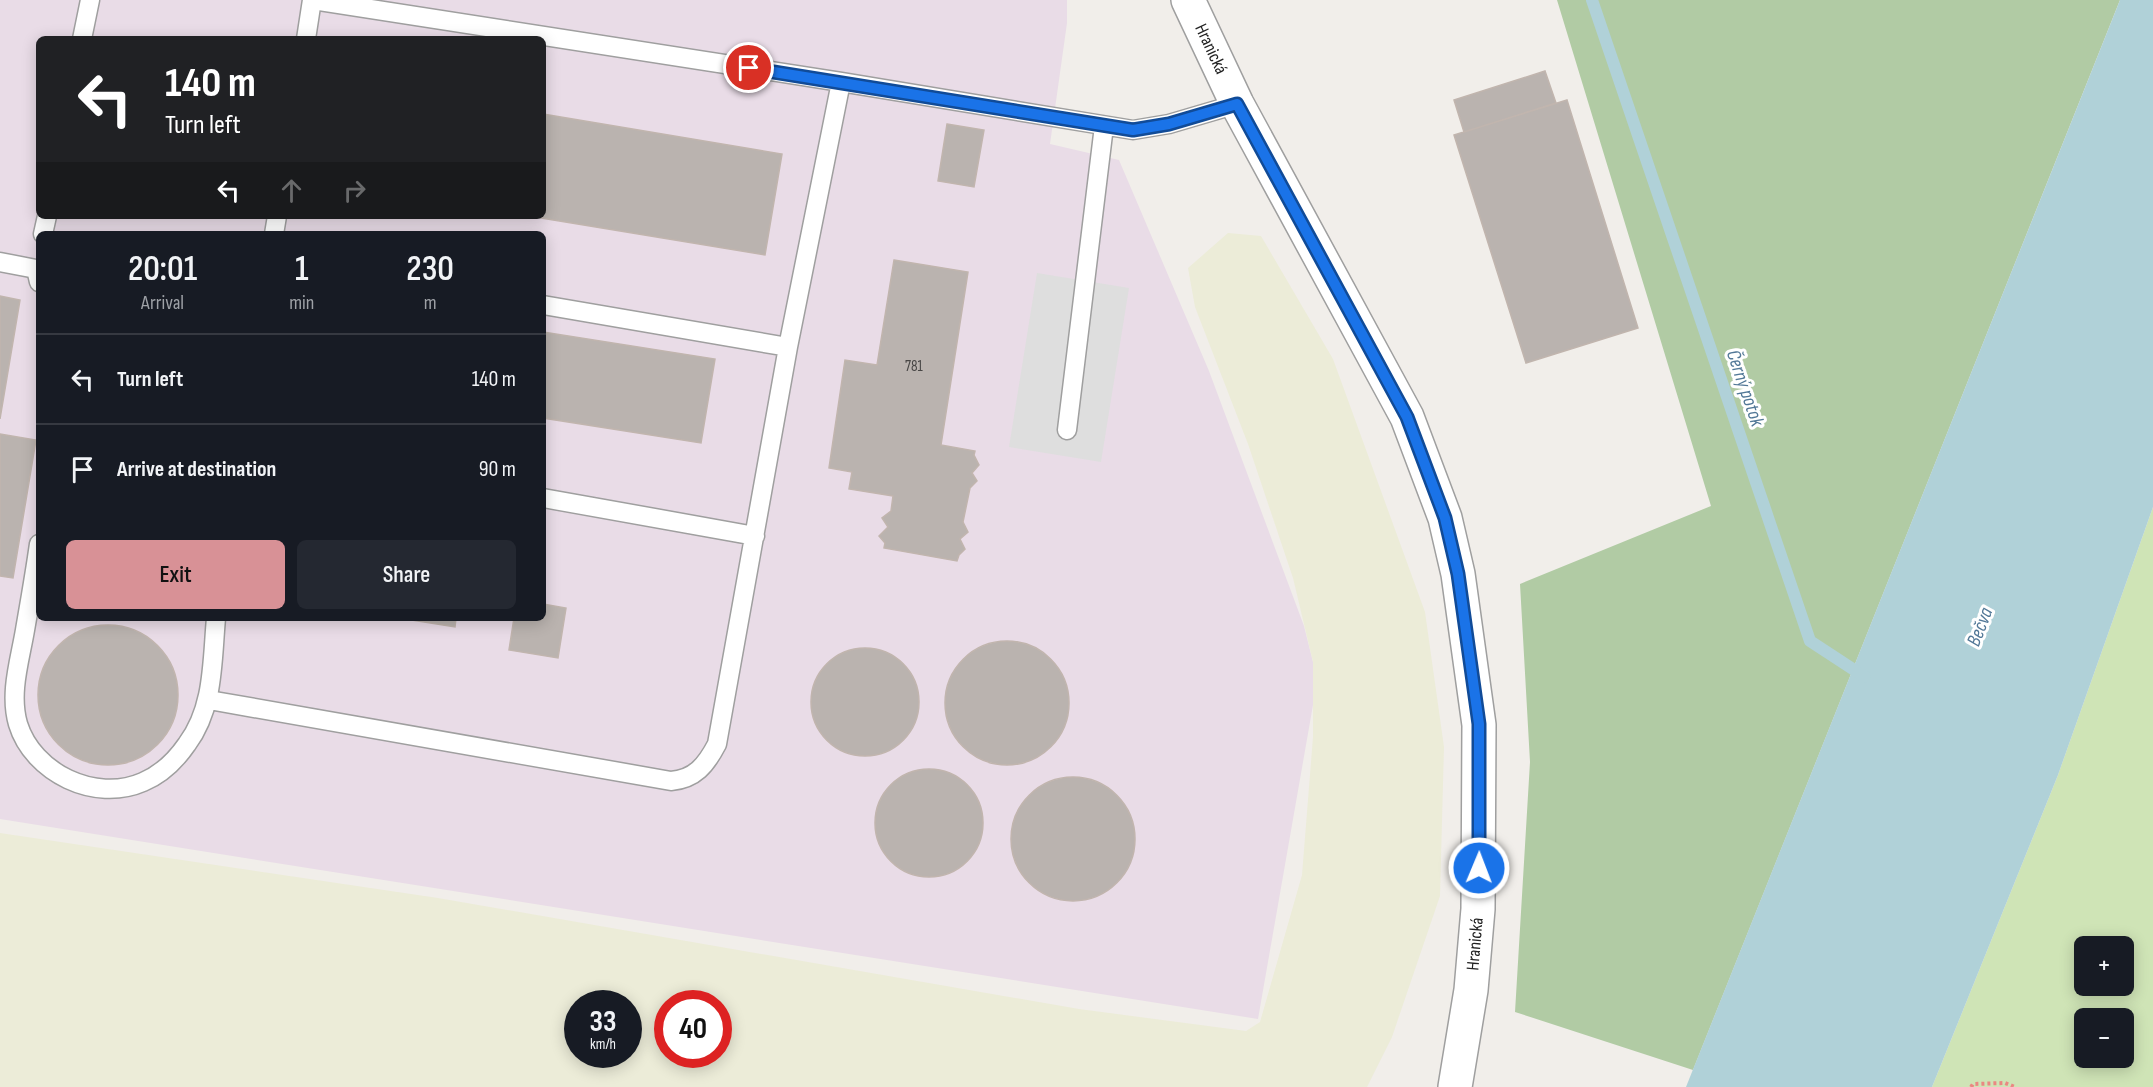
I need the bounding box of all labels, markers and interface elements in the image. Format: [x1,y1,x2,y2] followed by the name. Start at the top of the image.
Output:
[1190,21,1232,78] street label: Hranická
[723,42,774,93] pin
[732,51,765,84] icon: arrive
[165,58,256,109] text: 140 m
[66,60,144,138] icon: left
[165,109,241,141] text: Turn left
[212,174,245,207] icon: left
[275,174,308,207] icon: ahead
[338,174,371,207] icon: right
[128,248,197,291] text: 20:01
[295,248,308,291] text: 1
[406,248,454,291] text: 230
[141,291,184,315] text: Arrival
[289,291,314,315] text: min
[424,291,437,315] text: m
[1721,347,1769,430] water label: Černý potok
[905,357,924,376] house number: 781
[66,363,99,396] icon: left
[117,366,183,393] text: Turn left
[472,366,516,393] text: 140 m
[66,453,99,486] icon: arrive
[117,456,276,483] text: Arrive at destination
[479,456,516,483] text: 90 m
[66,540,285,609] button: Exit
[297,540,516,609] button: Share
[1962,604,1998,650] water label: Bečva
[1447,836,1511,900] position arrow
[1462,917,1488,971] street label: Hranická
[2074,936,2134,1068] map controls
[2074,936,2134,996] button: +
[654,990,732,1068] speed limit sign: 40
[590,1004,616,1040] text: 33
[2074,1008,2134,1068] button: −
[590,1035,616,1054] text: km/h

